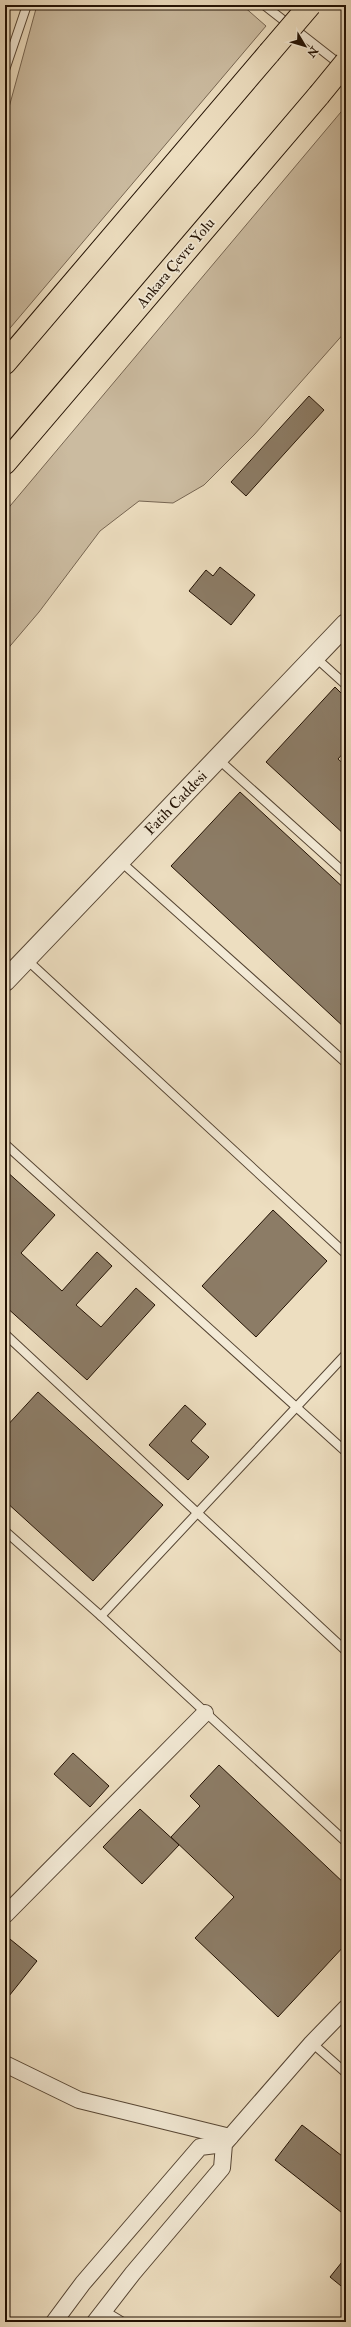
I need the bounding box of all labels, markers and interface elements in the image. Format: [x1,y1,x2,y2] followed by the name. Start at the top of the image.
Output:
[285,26,325,66] north arrow
[304,43,321,61] text: N
[132,214,219,313] street label: Ankara Çevre Yolu
[141,767,211,839] street label: Fatih Caddesi

